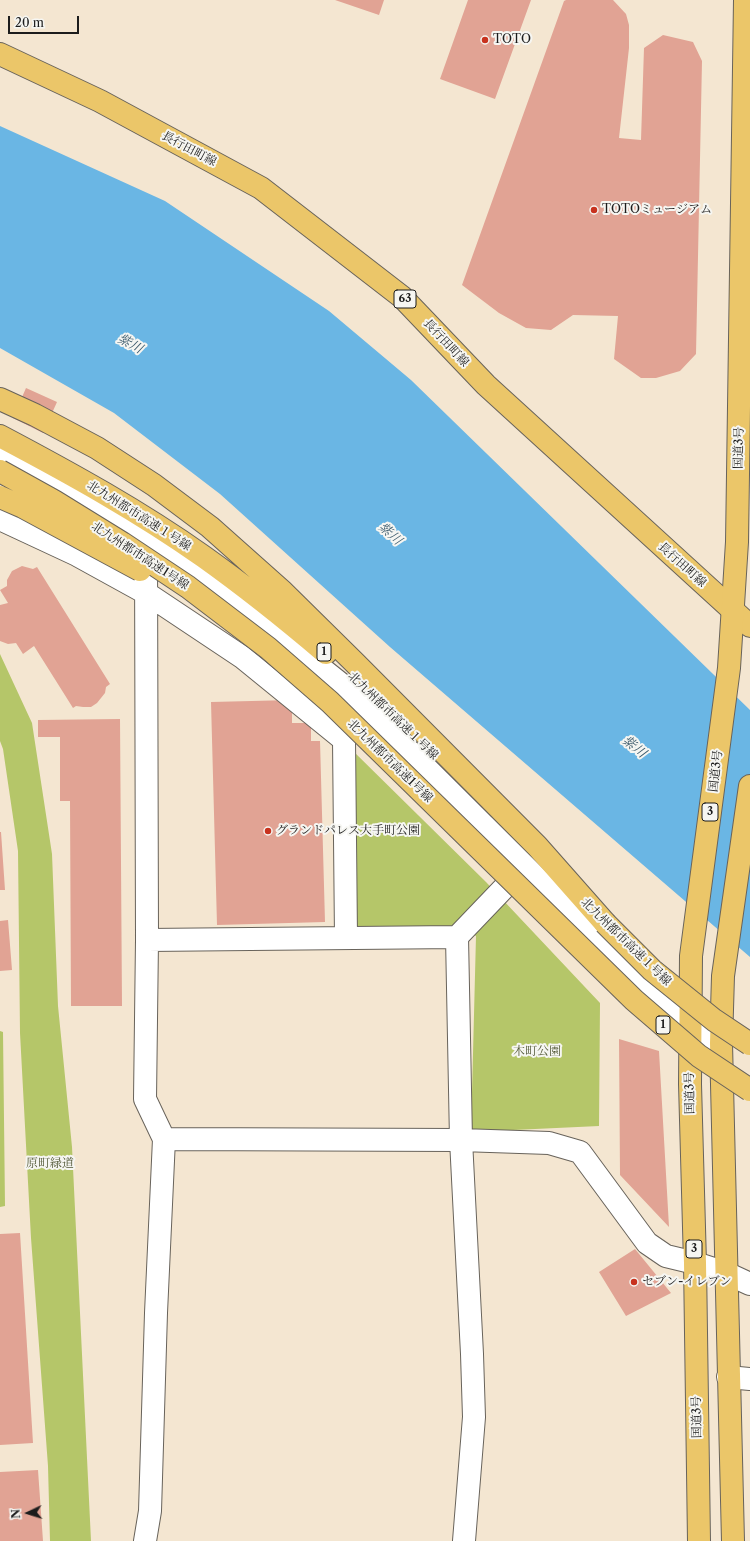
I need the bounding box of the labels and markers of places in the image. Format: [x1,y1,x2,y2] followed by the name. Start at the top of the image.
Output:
[493,33,531,47] place label: TOTO
[480,35,490,45] marker: TOTO
[602,203,712,217] place label: TOTOミュージアム
[589,205,599,215] marker: TOTOミュージアム
[276,824,420,838] place label: グランドパレス大手町公園
[263,826,273,836] marker: グランドパレス大手町公園
[642,1275,731,1289] place label: セブン-イレブン
[629,1277,639,1287] marker: セブン-イレブン

